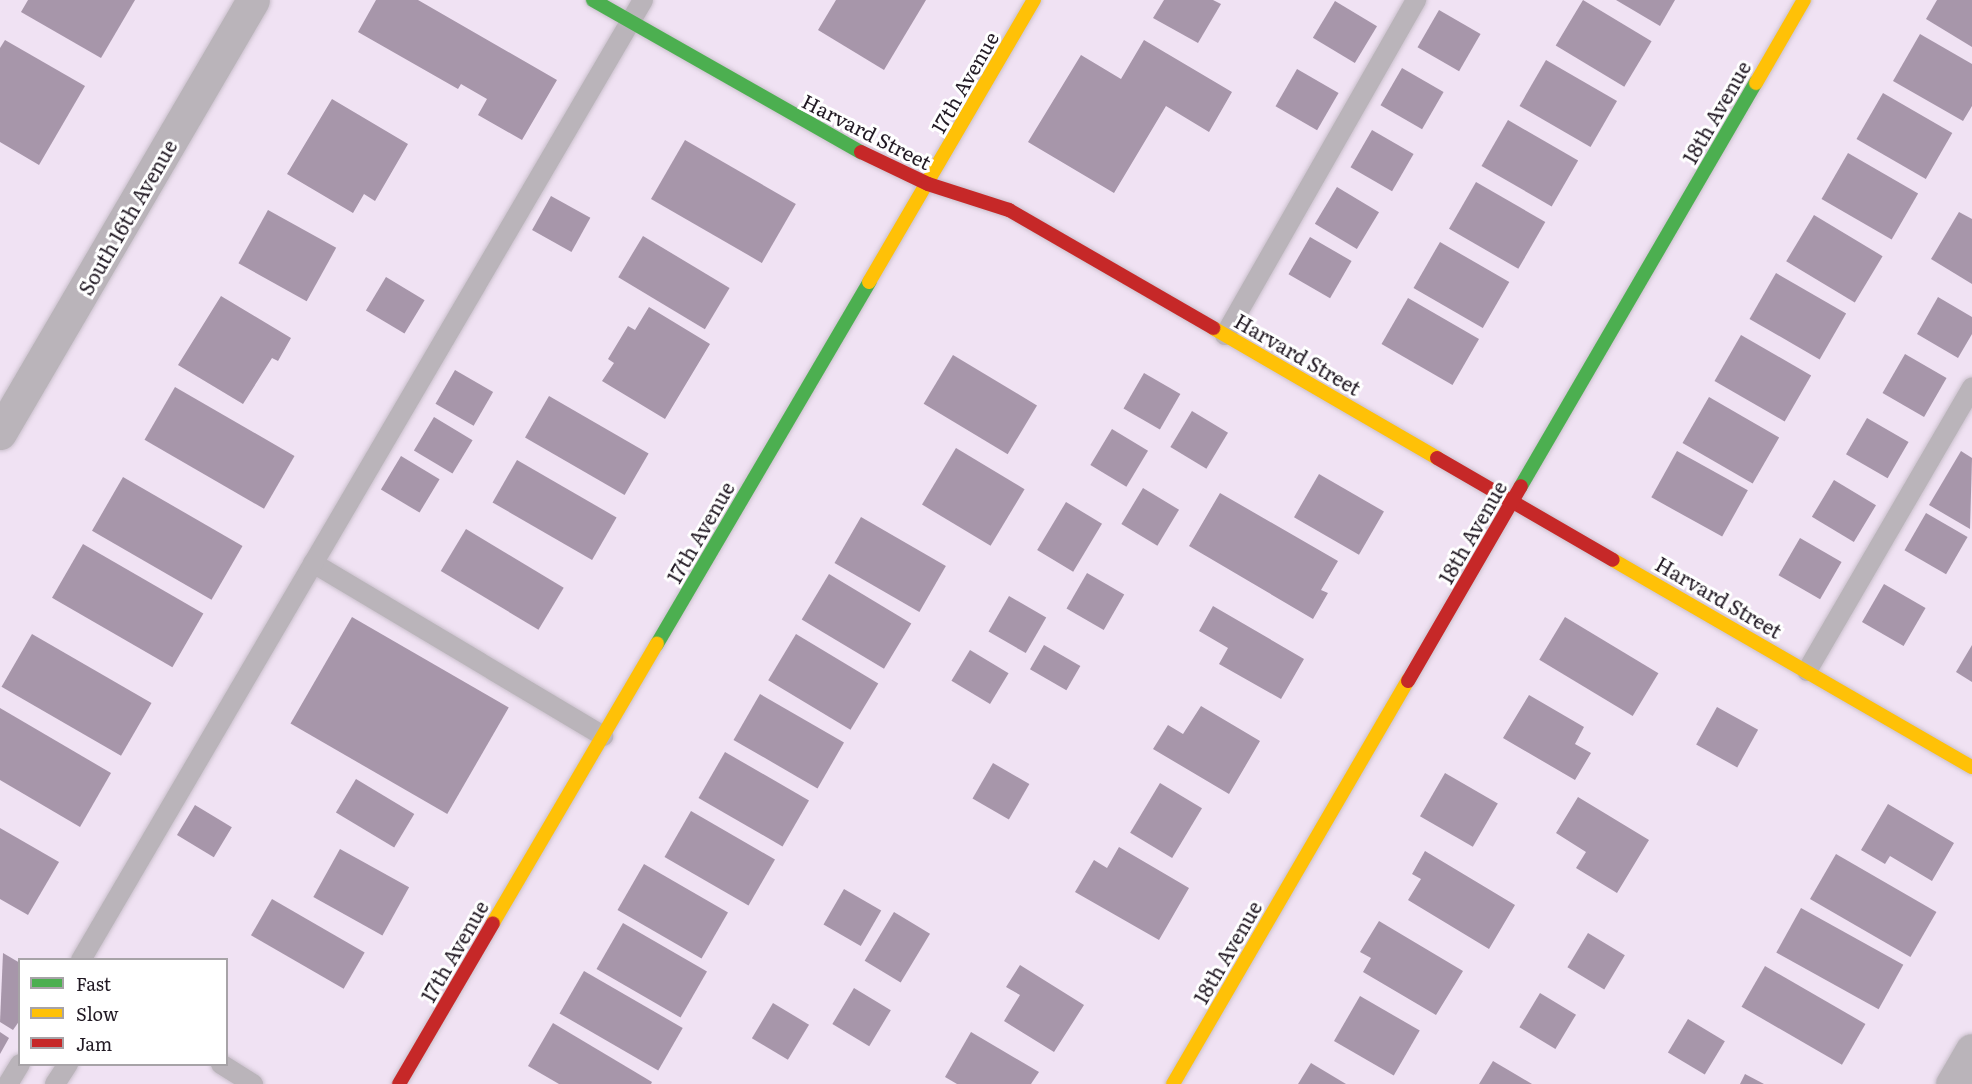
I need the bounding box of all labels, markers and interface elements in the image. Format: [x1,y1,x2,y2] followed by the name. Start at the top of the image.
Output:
[925,27,1003,137] street label: 17th Avenue
[1677,56,1755,168] street label: 18th Avenue
[798,88,936,174] street label: Harvard Street
[73,135,181,299] street label: South 16th Avenue
[1231,308,1365,400] street label: Harvard Street
[1433,476,1511,588] street label: 18th Avenue
[661,477,739,587] street label: 17th Avenue
[1652,551,1786,643] street label: Harvard Street
[415,896,493,1006] street label: 17th Avenue
[1188,896,1266,1008] street label: 18th Avenue
[18,958,228,1066] legend
[76,970,111,997] text: Fast
[76,1000,118,1027] text: Slow
[76,1030,112,1057] text: Jam

